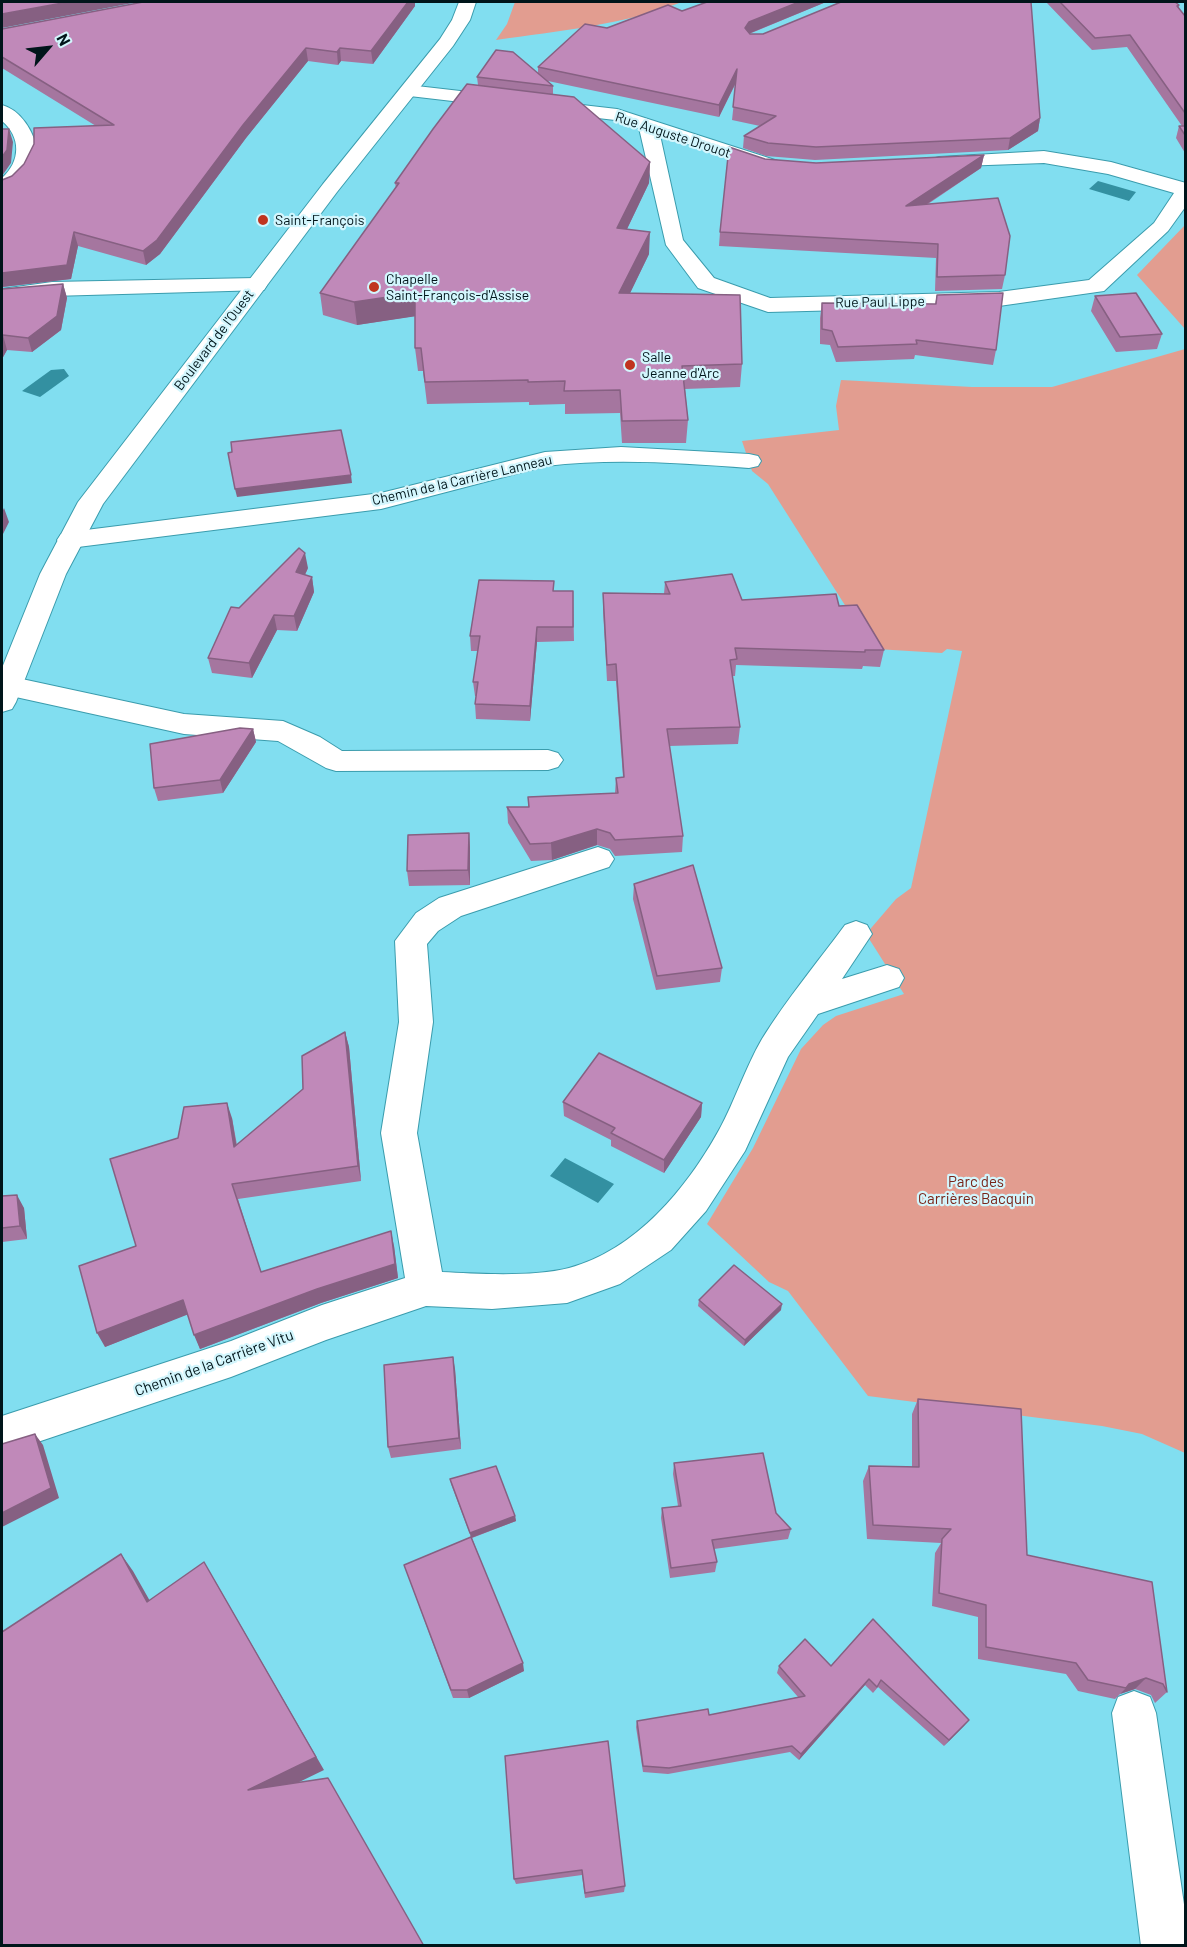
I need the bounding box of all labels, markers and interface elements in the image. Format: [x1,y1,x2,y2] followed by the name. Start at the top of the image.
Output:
[18,18,78,78] north arrow
[53,30,75,48] text: N
[613,108,733,162] street label: Rue Auguste Drouot
[275,212,364,228] place label: Saint-François
[256,213,270,227] marker: Saint-François
[386,271,529,304] place label: Chapelle Saint-François-d'Assise
[367,280,381,294] marker: Chapelle Saint-François-d'Assise
[171,286,257,394] street label: Boulevard de l'Ouest
[835,293,925,311] street label: Rue Paul Lippe
[642,349,719,382] place label: Salle Jeanne d'Arc
[623,358,637,372] marker: Salle Jeanne d'Arc
[370,451,554,509] street label: Chemin de la Carrière Lanneau
[918,1173,1034,1208] park label: Parc des Carrières Bacquin
[132,1326,296,1400] street label: Chemin de la Carrière Vitu

